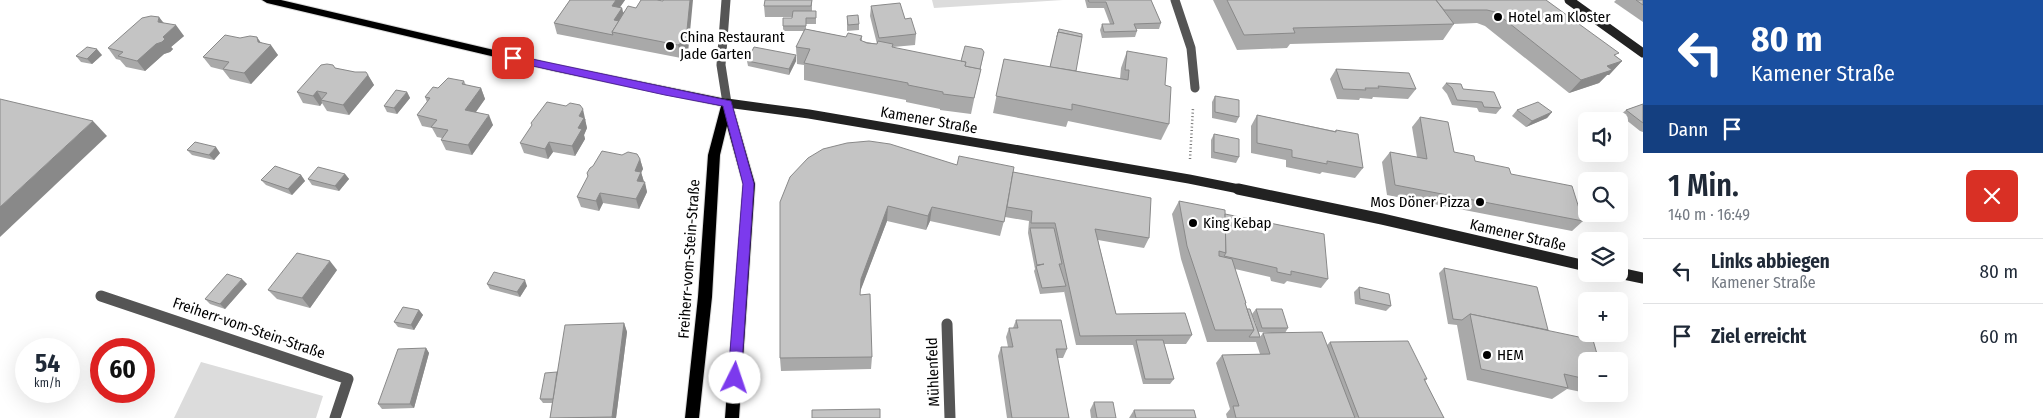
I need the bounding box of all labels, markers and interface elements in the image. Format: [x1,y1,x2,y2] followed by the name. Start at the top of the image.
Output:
[1508,8,1611,26] place label: Hotel am Kloster
[1492,11,1504,23] marker: Hotel am Kloster
[1751,18,1823,60] text: 80 m
[1668,20,1733,85] icon: left
[680,28,785,63] place label: China Restaurant Jade Garten
[492,37,534,79] pin
[664,40,676,52] marker: China Restaurant Jade Garten
[499,44,527,72] icon: arrive
[1751,60,1895,87] text: Kamener Straße
[879,103,979,137] street label: Kamener Straße
[1578,112,1628,402] map controls
[1578,112,1628,162] button: sound
[1718,115,1746,143] icon: arrive
[1668,118,1708,141] text: Dann
[1668,168,1739,204] text: 1 Min.
[1966,170,2018,222] button: close
[1578,172,1628,222] button: search
[674,179,704,339] street label: Freiherr-vom-Stein-Straße
[1370,193,1470,211] place label: Mos Döner Pizza
[1474,196,1486,208] marker: Mos Döner Pizza
[1668,205,1750,224] text: 140 m · 16:49
[1203,214,1272,232] place label: King Kebap
[1468,215,1568,255] street label: Kamener Straße
[1187,217,1199,229] marker: King Kebap
[1578,232,1628,282] button: layers
[1711,250,1830,273] text: Links abbiegen
[1668,257,1696,285] icon: left
[1980,260,2018,283] text: 80 m
[1711,273,1816,292] text: Kamener Straße
[1578,292,1628,342] button: +
[171,293,327,363] street label: Freiherr-vom-Stein-Straße
[1668,322,1696,350] icon: arrive
[1711,325,1807,348] text: Ziel erreicht
[1980,325,2018,348] text: 60 m
[923,337,943,407] street label: Mühlenfeld
[90,338,155,403] speed limit sign: 60
[1497,346,1524,364] place label: HEM
[35,349,60,379] text: 54
[1481,349,1493,361] marker: HEM
[708,351,760,403] position arrow
[1578,352,1628,402] button: −
[34,376,61,390] text: km/h

